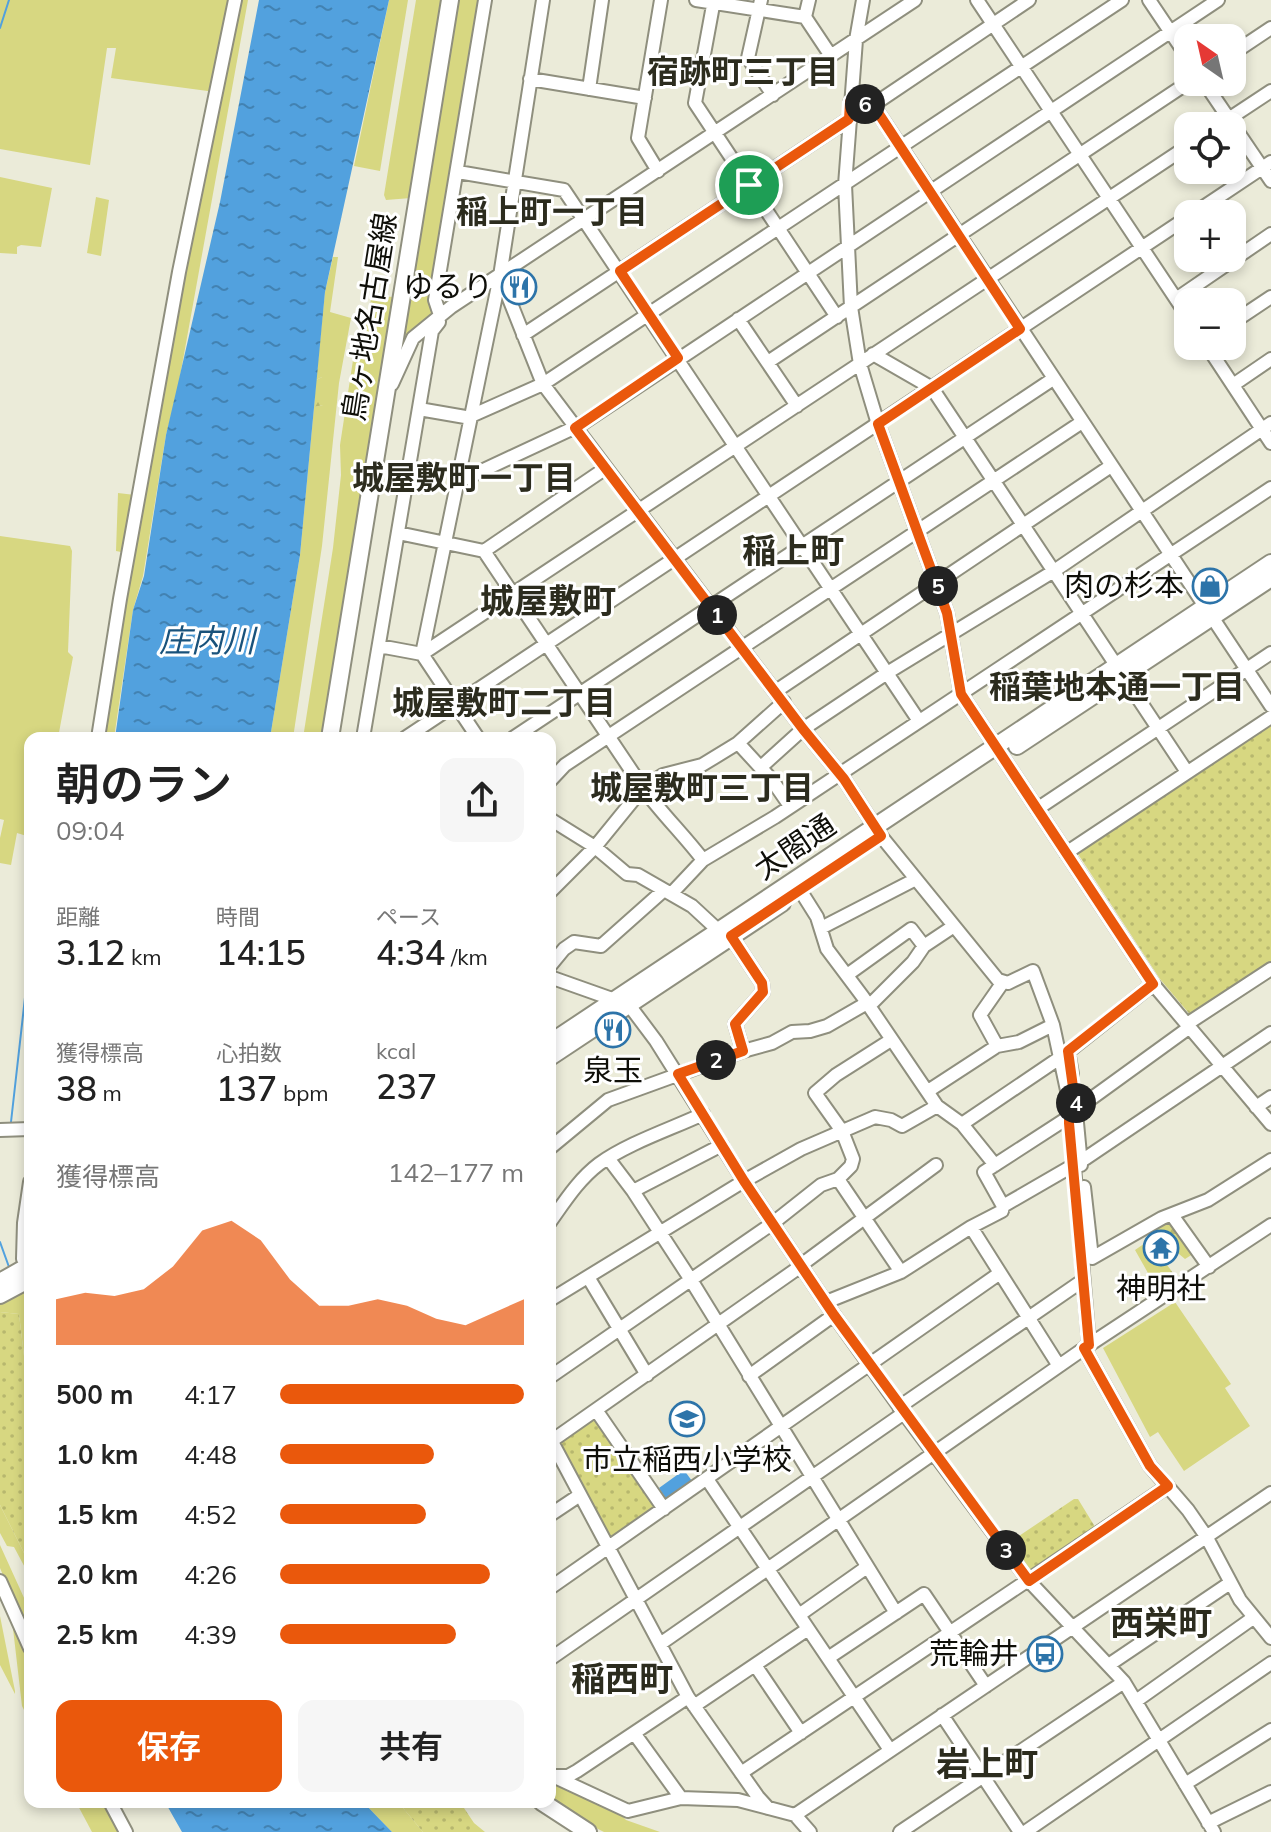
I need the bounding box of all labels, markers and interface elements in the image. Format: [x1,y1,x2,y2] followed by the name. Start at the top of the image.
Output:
[1174,24,1246,96] north arrow
[1174,24,1246,360] map controls
[647,51,839,91] district label: 宿跡町三丁目
[845,84,885,124] pin: 6
[858,90,872,118] text: 6
[1174,112,1246,184] button: locate
[715,151,783,219] pin
[727,163,771,207] icon: arrive
[456,191,648,231] district label: 稲上町一丁目
[1174,200,1246,272] button: +
[334,210,404,424] street label: 鳥ヶ地名古屋線
[403,267,493,305] place label: ゆるり
[500,268,538,306] restaurant icon: ゆるり
[1174,288,1246,360] button: −
[352,457,576,497] district label: 城屋敷町一丁目
[742,529,844,572] district label: 稲上町
[918,566,958,606] pin: 5
[1064,566,1184,604] place label: 肉の杉本
[1191,567,1229,605] shop icon: 肉の杉本
[931,572,945,600] text: 5
[480,579,616,622] district label: 城屋敷町
[697,595,737,635] pin: 1
[710,601,724,629] text: 1
[159,620,258,660] water label: 庄内川
[989,666,1245,706] district label: 稲葉地本通一丁目
[392,682,616,722] district label: 城屋敷町二丁目
[56,756,232,811] text: 朝のラン
[440,758,524,842] button: share
[590,767,814,807] district label: 城屋敷町三丁目
[747,805,842,887] street label: 太閤通
[56,814,124,847] text: 09:04
[56,903,100,931] text: 距離
[216,903,260,931] text: 時間
[376,903,441,931] text: ペース
[56,931,125,974] text: 3.12
[216,931,306,974] text: 14:15
[376,931,445,974] text: 4:34
[125,943,162,971] text: km
[445,943,488,971] text: /km
[594,1011,632,1049] restaurant icon: 泉玉
[376,1037,416,1065] text: kcal
[56,1039,144,1067] text: 獲得標高
[216,1039,282,1067] text: 心拍数
[696,1040,736,1080] pin: 2
[709,1046,723,1074] text: 2
[583,1051,643,1089] place label: 泉玉
[376,1065,437,1108] text: 237
[56,1067,97,1110] text: 38
[216,1067,277,1110] text: 137
[97,1079,122,1107] text: m
[277,1079,329,1107] text: bpm
[1056,1083,1096,1123] pin: 4
[1069,1089,1083,1117] text: 4
[388,1156,524,1189] text: 142–177 m
[56,1160,160,1193] text: 獲得標高
[1142,1229,1180,1267] temple icon: 神明社
[1116,1269,1206,1307] place label: 神明社
[56,1378,133,1411] text: 500 m
[184,1378,237,1411] text: 4:17
[668,1400,706,1438] school or university icon: 市立稲西小学校
[56,1438,139,1471] text: 1.0 km
[184,1438,237,1471] text: 4:48
[582,1440,792,1478] place label: 市立稲西小学校
[56,1498,139,1531] text: 1.5 km
[184,1498,237,1531] text: 4:52
[986,1530,1026,1570] pin: 3
[999,1536,1013,1564] text: 3
[56,1558,139,1591] text: 2.0 km
[184,1558,237,1591] text: 4:26
[1110,1601,1212,1644] district label: 西栄町
[56,1618,139,1651] text: 2.5 km
[184,1618,237,1651] text: 4:39
[929,1634,1019,1672] place label: 荒輪井
[1026,1635,1064,1673] bus stop icon: 荒輪井
[571,1657,673,1700] district label: 稲西町
[56,1700,282,1792] button: 保存
[298,1700,524,1792] button: 共有
[936,1742,1038,1785] district label: 岩上町

